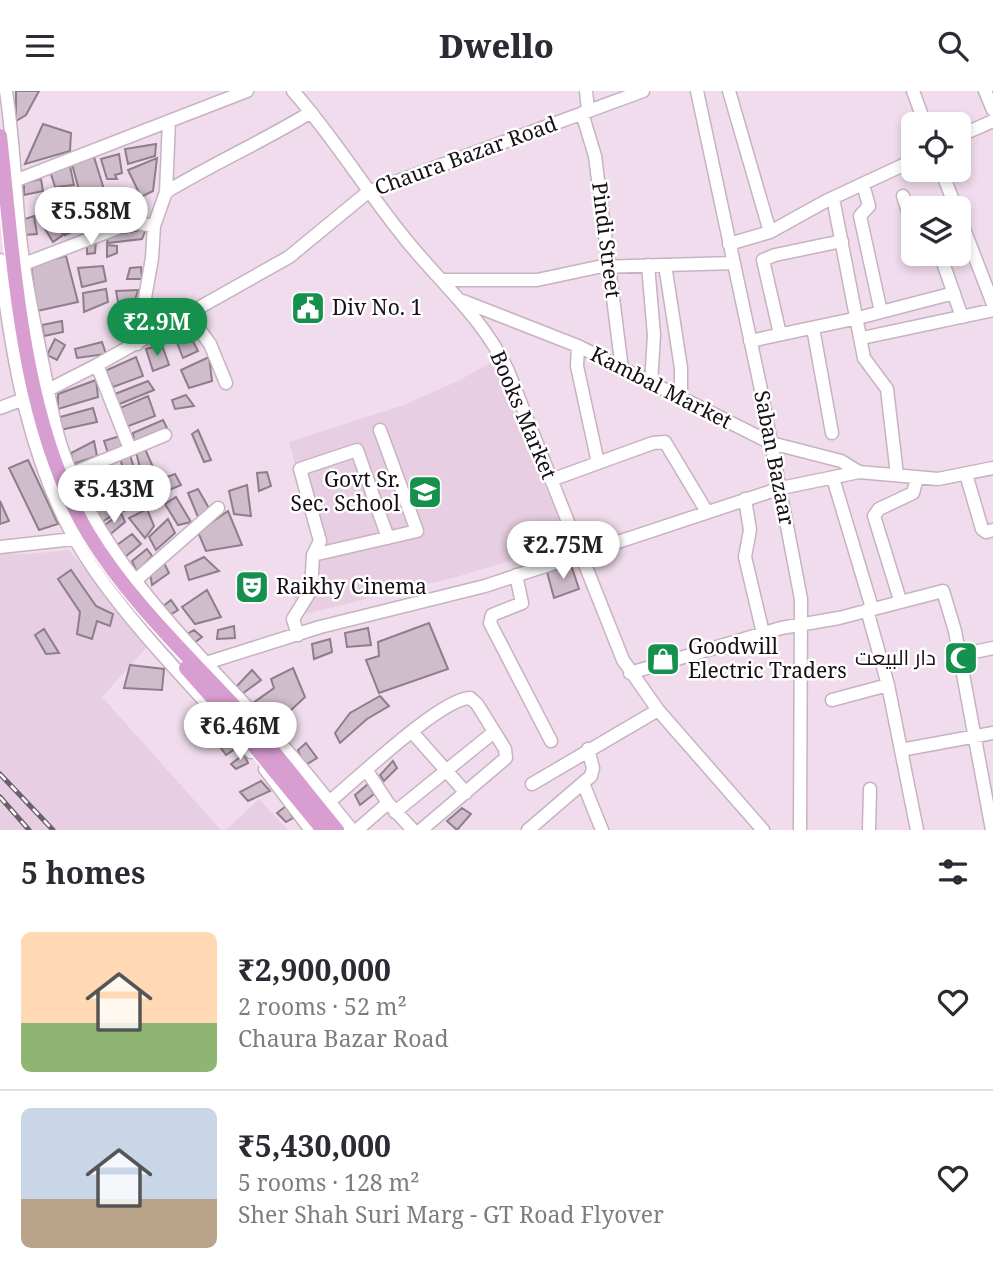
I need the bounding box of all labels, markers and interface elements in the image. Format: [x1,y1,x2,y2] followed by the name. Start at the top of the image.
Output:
[439,24,554,67] text: Dwello
[21,27,59,65] icon: menu
[934,27,972,65] icon: search
[371,109,561,201] street label: Chaura Bazar Road
[901,112,971,266] map controls
[901,112,971,182] button: locate
[586,180,628,299] street label: Pindi Street
[34,187,148,247] pin: ₹5.58M
[51,194,131,226] text: ₹5.58M
[901,196,971,266] button: layers
[289,289,327,327] public building icon: Div No. 1
[332,293,422,321] place label: Div No. 1
[108,299,206,358] pin: ₹2.9M
[123,305,191,337] text: ₹2.9M
[586,339,737,435] street label: Kambal Market
[484,346,564,483] street label: Books Market
[748,388,802,528] street label: Saban Bazaar
[57,465,171,525] pin: ₹5.43M
[290,465,400,517] place label: Govt Sr. Sec. School
[74,472,154,504] text: ₹5.43M
[406,473,444,511] school or university icon: Govt Sr. Sec. School
[506,521,620,581] pin: ₹2.75M
[523,528,603,560] text: ₹2.75M
[233,568,271,606] theatre icon: Raikhy Cinema
[276,572,427,600] place label: Raikhy Cinema
[688,632,847,684] place label: Goodwill Electric Traders
[942,639,980,677] mosque icon: دار البیعت
[644,640,682,678] shop icon: Goodwill Electric Traders
[855,643,936,671] place label: دار البیعت
[183,703,297,762] pin: ₹6.46M
[200,709,280,741] text: ₹6.46M
[21,852,145,893] text: 5 homes
[934,853,972,891] icon: filters
[238,949,391,990] text: ₹2,900,000
[77,960,161,1044] icon: home
[934,983,972,1021] icon: heart
[238,990,407,1022] text: 2 rooms · 52 m²
[238,1022,449,1054] text: Chaura Bazar Road
[238,1125,391,1166] text: ₹5,430,000
[77,1136,161,1220] icon: home
[934,1159,972,1197] icon: heart
[238,1166,420,1198] text: 5 rooms · 128 m²
[238,1198,664,1230] text: Sher Shah Suri Marg - GT Road Flyover

